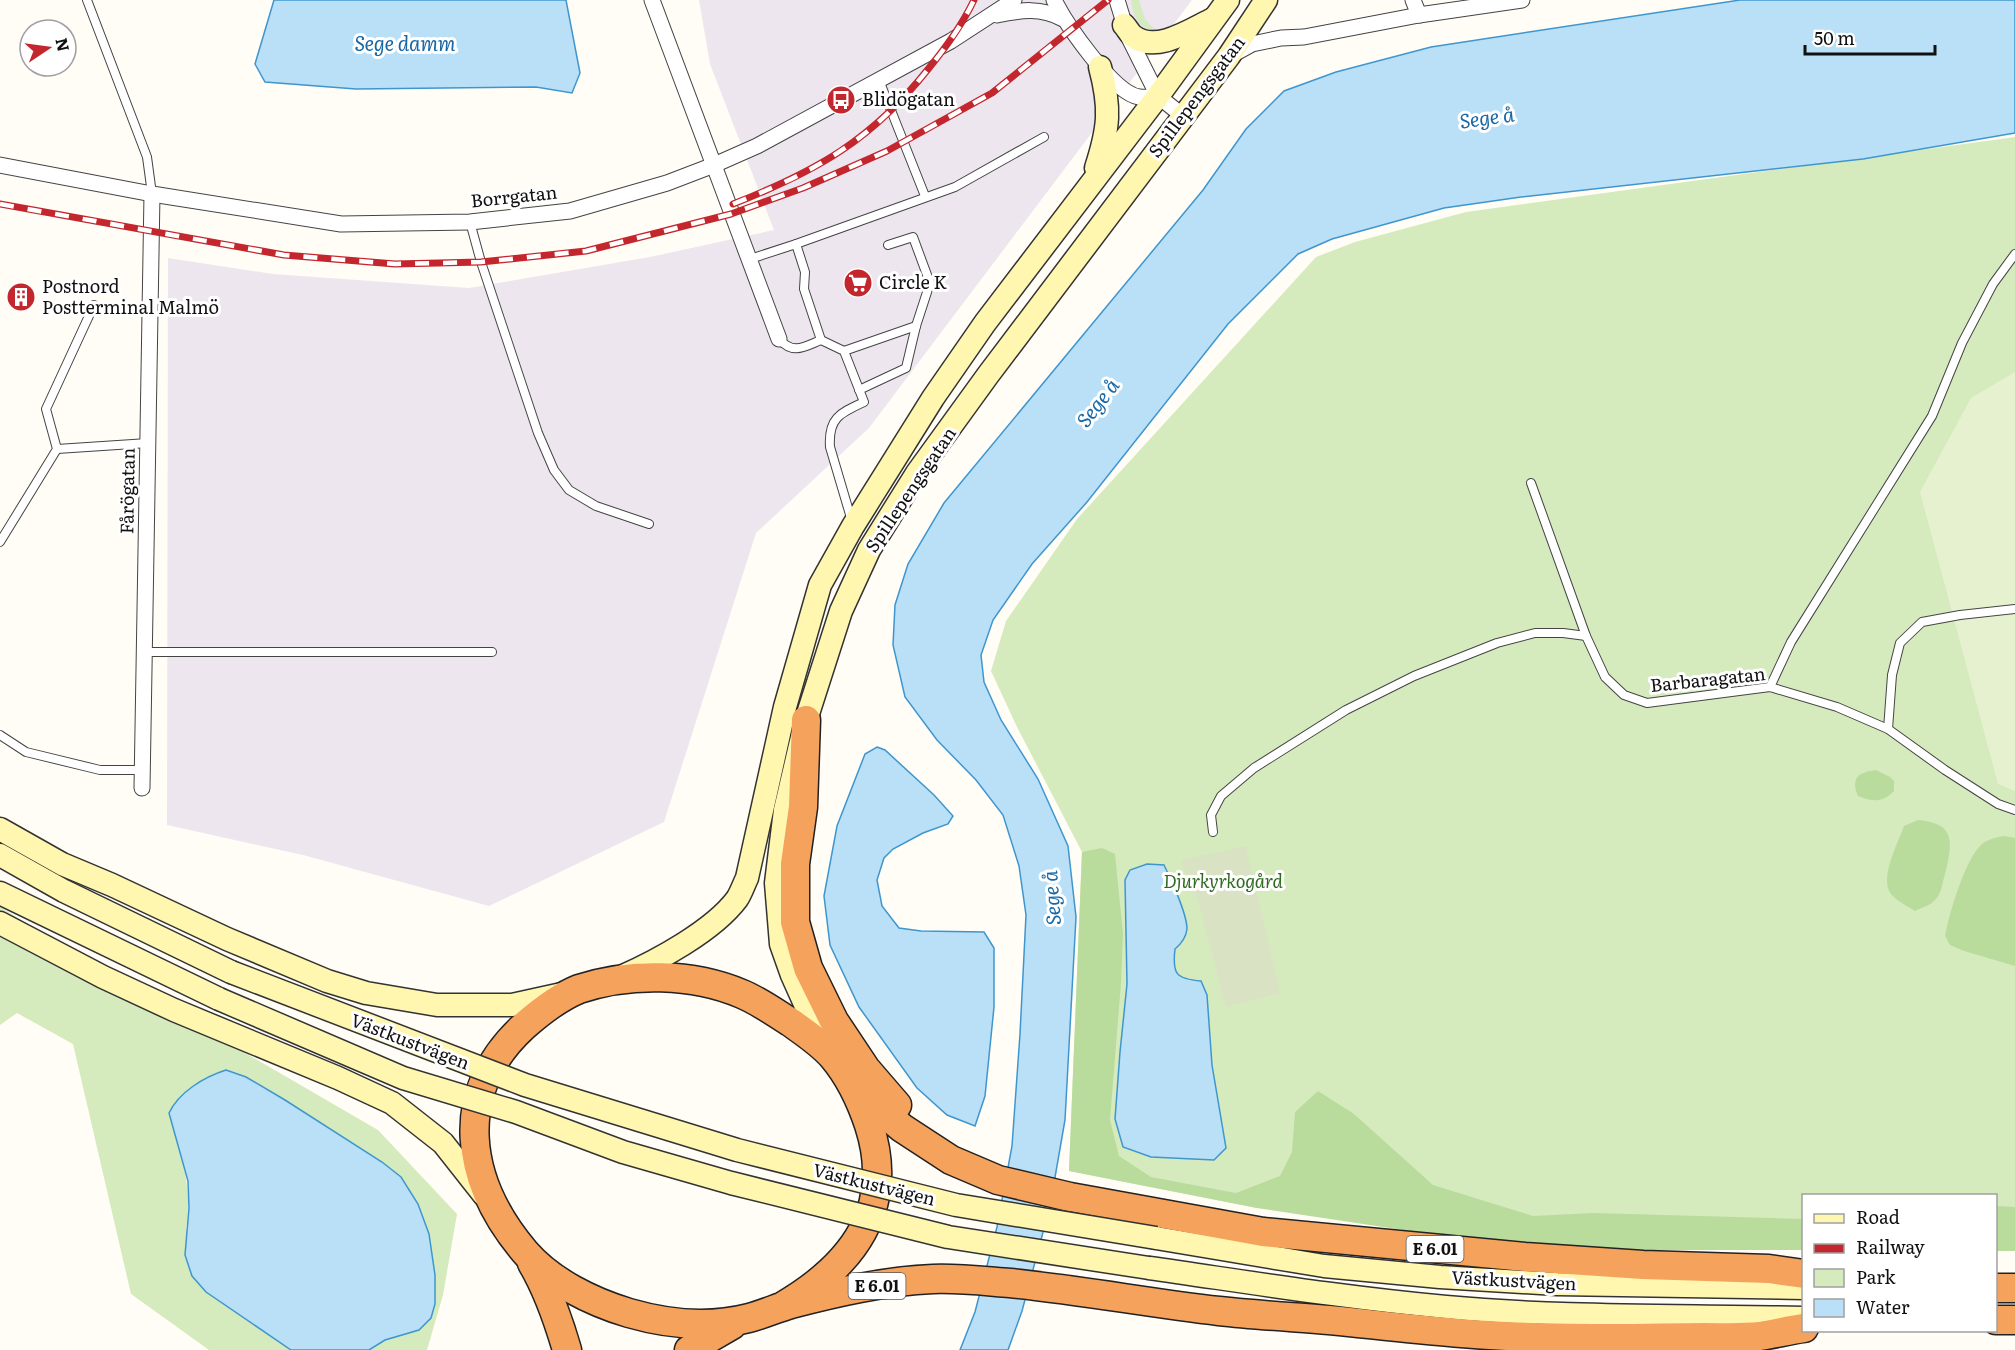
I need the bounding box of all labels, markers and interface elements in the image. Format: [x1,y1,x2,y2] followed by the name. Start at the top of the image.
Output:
[18,18,78,78] north arrow
[1805,18,1936,56] scale bar
[1814,24,1855,51] text: 50 m
[354,27,456,57] water label: Sege damm
[1141,29,1251,163] street label: Spillepengsgatan
[50,35,77,54] text: N
[825,84,857,116] bus stop icon: Blidögatan
[862,85,955,112] place label: Blidögatan
[1458,97,1516,135] water label: Sege å
[469,178,559,213] street label: Borrgatan
[842,267,874,299] supermarket icon: Circle K
[879,268,948,295] place label: Circle K
[42,272,219,320] place label: Postnord Postterminal Malmö
[5,281,37,313] building icon: Postnord Postterminal Malmö
[1068,371,1125,433] water label: Sege å
[858,421,962,557] street label: Spillepengsgatan
[112,448,141,534] street label: Fårögatan
[1649,659,1767,698] street label: Barbaragatan
[1163,867,1284,894] park label: Djurkyrkogård
[1033,869,1067,927] water label: Sege å
[347,1006,474,1076] street label: Västkustvägen
[810,1155,939,1212] street label: Västkustvägen
[1802,1194,1997,1332] legend
[1856,1203,1900,1230] text: Road
[1856,1233,1925,1260] text: Railway
[1406,1236,1464,1262] road number: E 6.01
[1451,1263,1577,1296] street label: Västkustvägen
[1856,1263,1897,1290] text: Park
[848,1273,906,1299] road number: E 6.01
[1856,1293,1910,1320] text: Water

